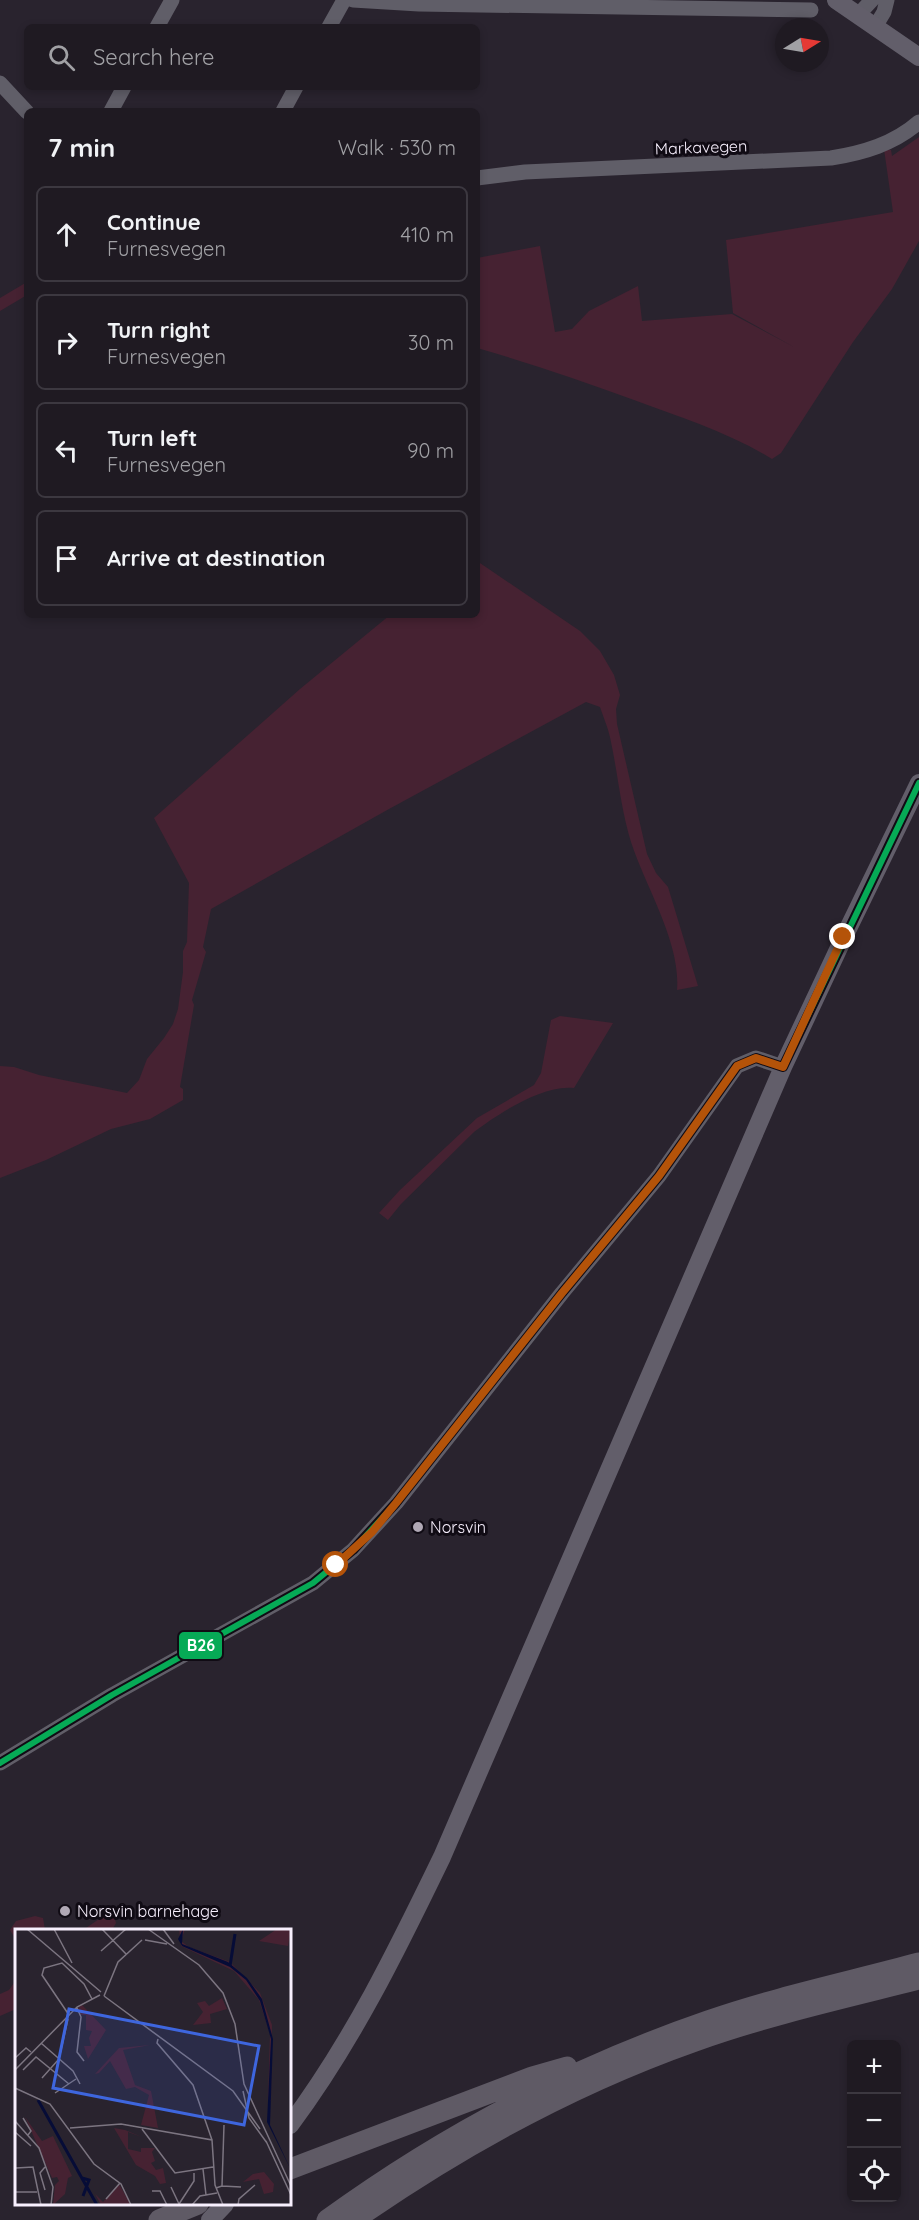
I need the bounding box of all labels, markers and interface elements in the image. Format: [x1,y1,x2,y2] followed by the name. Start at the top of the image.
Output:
[775,18,829,72] north arrow
[24,24,480,90] search box
[45,41,78,74] icon: search
[93,43,214,71] text: Search here
[48,131,115,164] text: 7 min
[338,135,456,160] text: Walk · 530 m
[654,135,748,159] street label: Markavegen
[107,208,201,236] text: Continue
[50,218,83,251] icon: ahead
[401,222,454,247] text: 410 m
[107,236,226,261] text: Furnesvegen
[107,316,211,344] text: Turn right
[50,326,83,359] icon: right
[408,330,454,355] text: 30 m
[107,344,226,369] text: Furnesvegen
[107,424,197,452] text: Turn left
[50,434,83,467] icon: left
[407,438,454,463] text: 90 m
[107,452,226,477] text: Furnesvegen
[50,542,83,575] icon: arrive
[107,544,325,572] text: Arrive at destination
[829,923,855,949] route end
[430,1517,486,1537] place label: Norsvin
[411,1520,425,1534] marker: Norsvin
[322,1551,348,1577] route start
[178,1631,223,1660] line badge: B26
[187,1635,215,1655] text: B26
[77,1901,219,1921] place label: Norsvin barnehage
[58,1904,72,1918] marker: Norsvin barnehage
[15,1929,291,2205] inset map
[847,2040,901,2202] map controls
[847,2040,901,2094] button: +
[847,2094,901,2148] button: −
[847,2148,901,2202] button: locate

